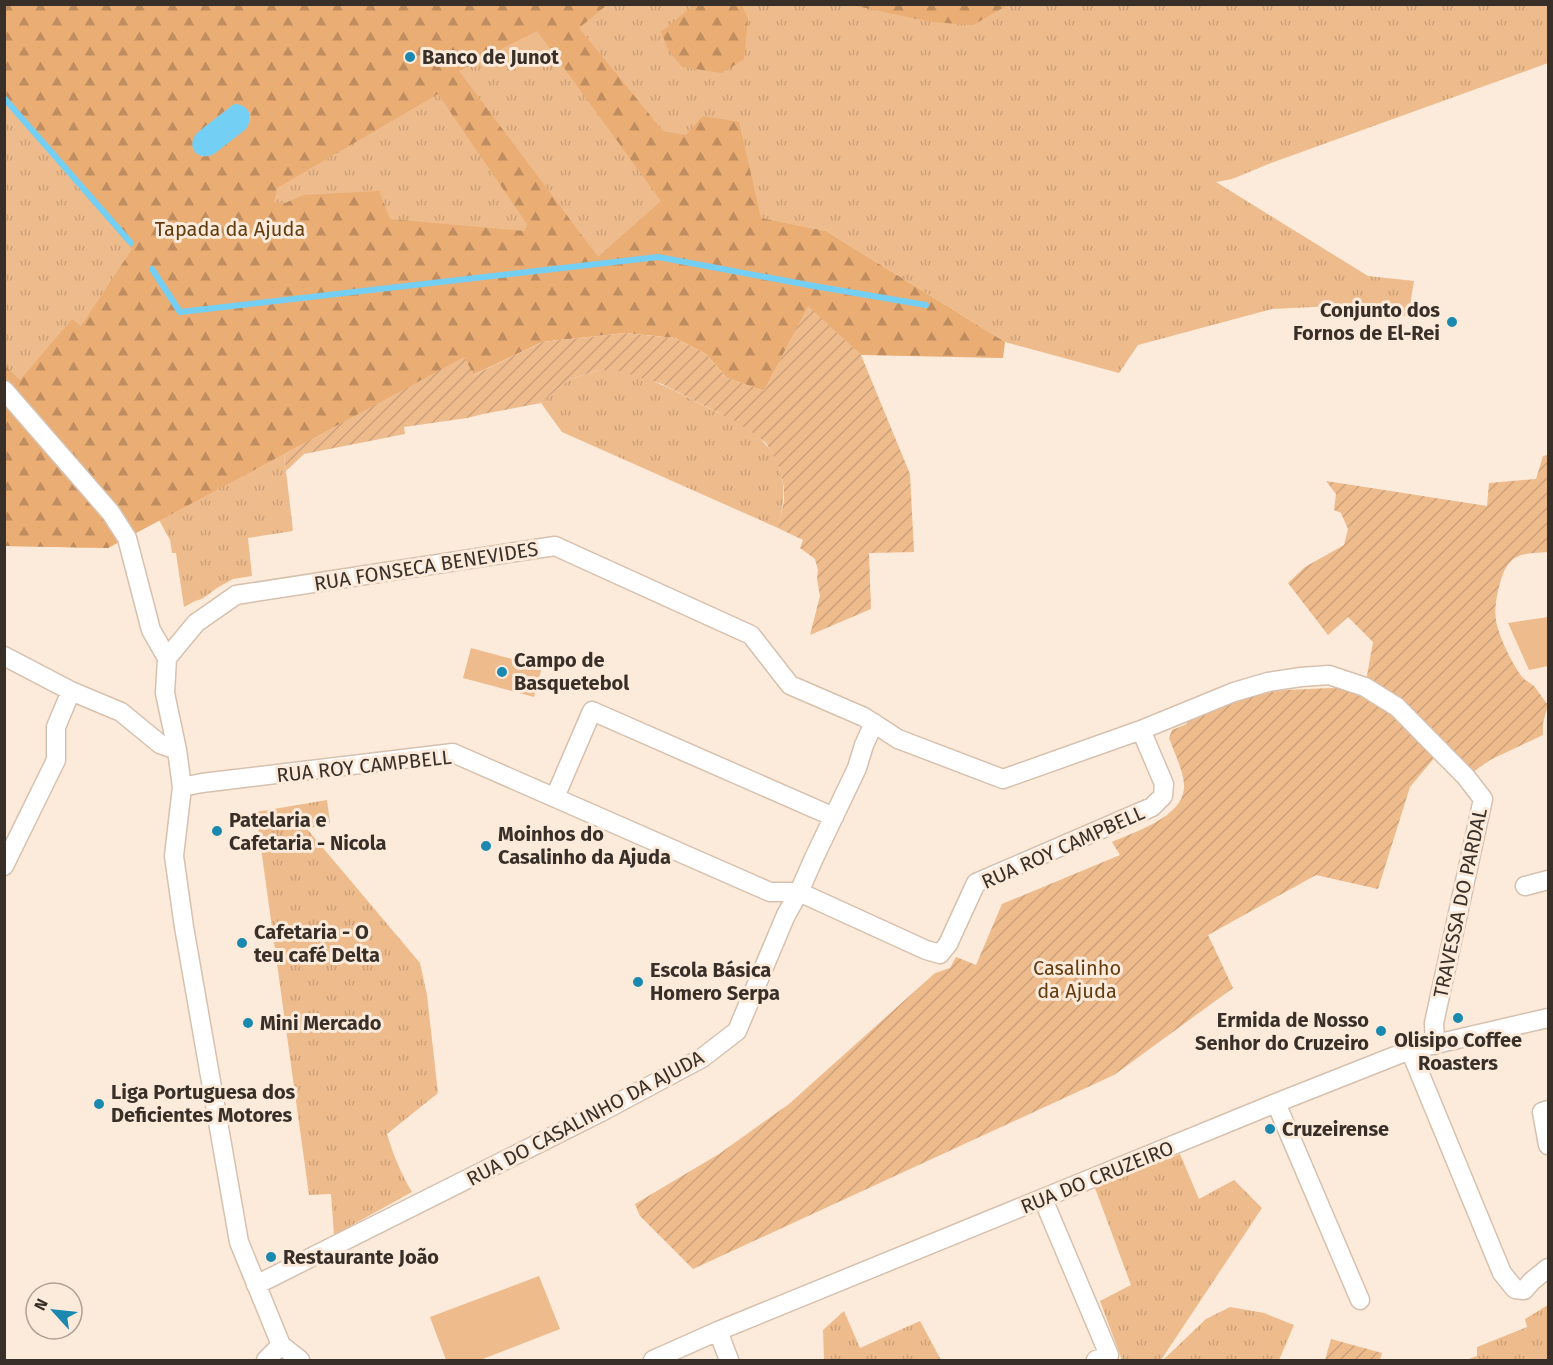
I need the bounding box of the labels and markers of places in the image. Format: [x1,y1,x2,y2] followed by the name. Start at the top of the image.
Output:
[422,45,559,69] place label: Banco de Junot
[403,50,417,64] marker: Banco de Junot
[1293,298,1440,345] place label: Conjunto dos Fornos de El-Rei
[1445,315,1459,329] marker: Conjunto dos Fornos de El-Rei
[514,648,629,695] place label: Campo de Basquetebol
[495,665,509,679] marker: Campo de Basquetebol
[229,808,386,855] place label: Patelaria e Cafetaria - Nicola
[498,822,671,869] place label: Moinhos do Casalinho da Ajuda
[210,824,224,838] marker: Patelaria e Cafetaria - Nicola
[479,839,493,853] marker: Moinhos do Casalinho da Ajuda
[254,920,380,967] place label: Cafetaria - O teu café Delta
[235,936,249,950] marker: Cafetaria - O teu café Delta
[650,958,780,1005] place label: Escola Básica Homero Serpa
[631,975,645,989] marker: Escola Básica Homero Serpa
[1195,1008,1369,1055] place label: Ermida de Nosso Senhor do Cruzeiro
[260,1011,382,1035] place label: Mini Mercado
[1451,1011,1465,1025] marker: Olisipo Coffee Roasters
[241,1016,255,1030] marker: Mini Mercado
[1374,1024,1388,1038] marker: Ermida de Nosso Senhor do Cruzeiro
[1394,1028,1522,1075] place label: Olisipo Coffee Roasters
[111,1080,296,1127] place label: Liga Portuguesa dos Deficientes Motores
[92,1097,106,1111] marker: Liga Portuguesa dos Deficientes Motores
[1282,1117,1389,1141] place label: Cruzeirense
[1263,1122,1277,1136] marker: Cruzeirense
[283,1245,439,1269] place label: Restaurante João
[264,1250,278,1264] marker: Restaurante João

